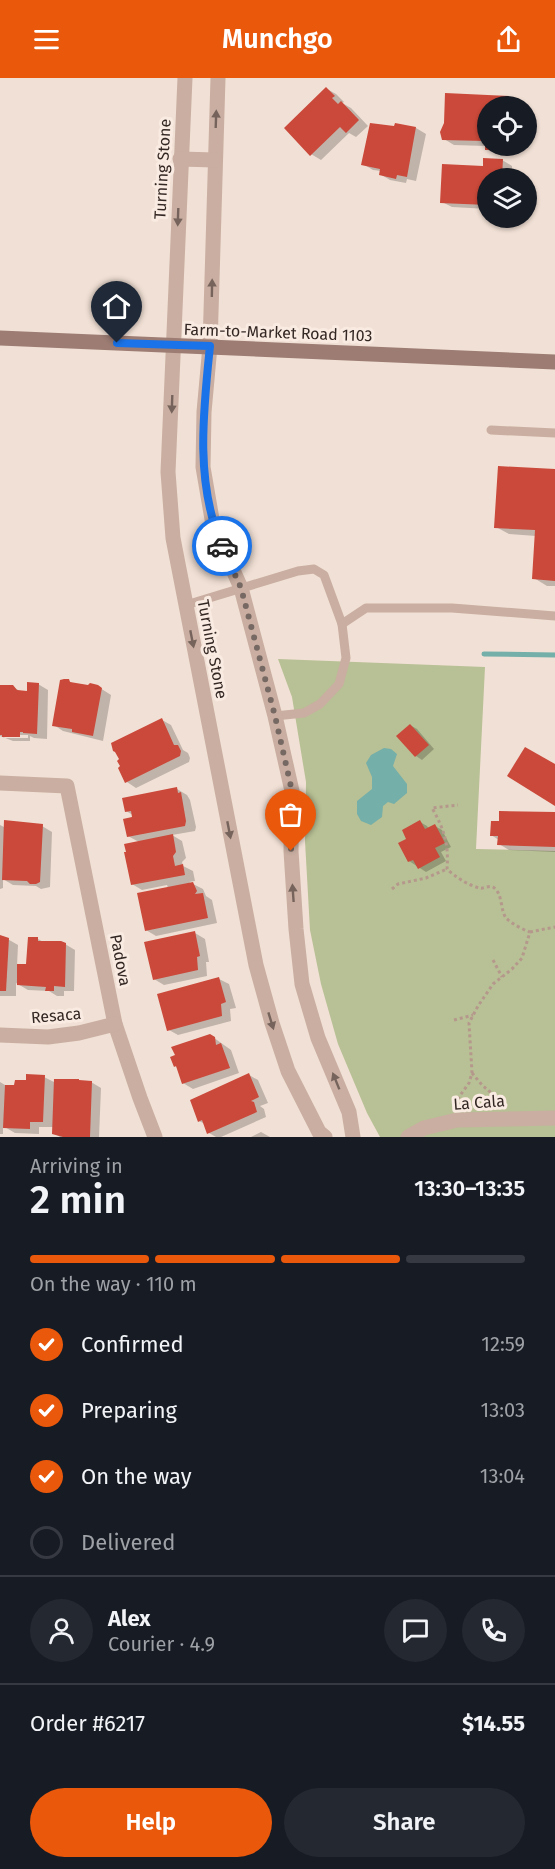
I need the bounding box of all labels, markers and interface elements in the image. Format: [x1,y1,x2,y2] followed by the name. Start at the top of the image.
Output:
[30,23,63,56] icon: menu
[222,23,333,55] text: Munchgo
[492,23,525,56] icon: share
[477,96,537,228] map controls
[477,96,537,156] button: locate
[212,109,221,128] one-way arrow
[150,118,175,220] street label: Turning Stone
[477,168,537,228] button: layers
[173,208,183,227] one-way arrow
[207,278,217,297] one-way arrow
[91,281,142,343] pin
[100,290,133,323] icon: home
[183,320,373,345] street label: Farm-to-Market Road 1103
[167,395,176,414] one-way arrow
[192,516,252,576] courier
[206,530,239,563] icon: car
[194,598,231,700] street label: Turning Stone
[188,630,197,649] one-way arrow
[265,789,316,851] pin
[274,798,307,831] icon: bag
[225,821,234,840] one-way arrow
[289,883,298,902] one-way arrow
[106,933,135,988] street label: Padova
[30,1004,82,1027] street label: Resaca
[267,1012,276,1030] one-way arrow
[331,1072,341,1090] one-way arrow
[453,1091,505,1114] street label: La Cala
[30,1154,123,1178] text: Arriving in
[414,1175,525,1202] text: 13:30–13:35
[30,1177,126,1223] text: 2 min
[30,1272,197,1296] text: On the way · 110 m
[30,1328,63,1361] icon: check
[81,1331,184,1358] text: Confirmed
[481,1332,525,1356] text: 12:59
[30,1394,63,1427] icon: check
[81,1397,177,1424] text: Preparing
[481,1398,525,1422] text: 13:03
[30,1460,63,1493] icon: check
[81,1463,192,1490] text: On the way
[480,1464,525,1488] text: 13:04
[81,1529,176,1556] text: Delivered
[30,1599,93,1662] button: person
[384,1599,447,1662] button: chat
[462,1599,525,1662] button: phone
[108,1605,151,1632] text: Alex
[108,1632,215,1656] text: Courier · 4.9
[30,1710,145,1737] text: Order #6217
[462,1710,525,1737] text: $14.55
[30,1788,272,1857] button: Help
[284,1788,525,1857] button: Share

